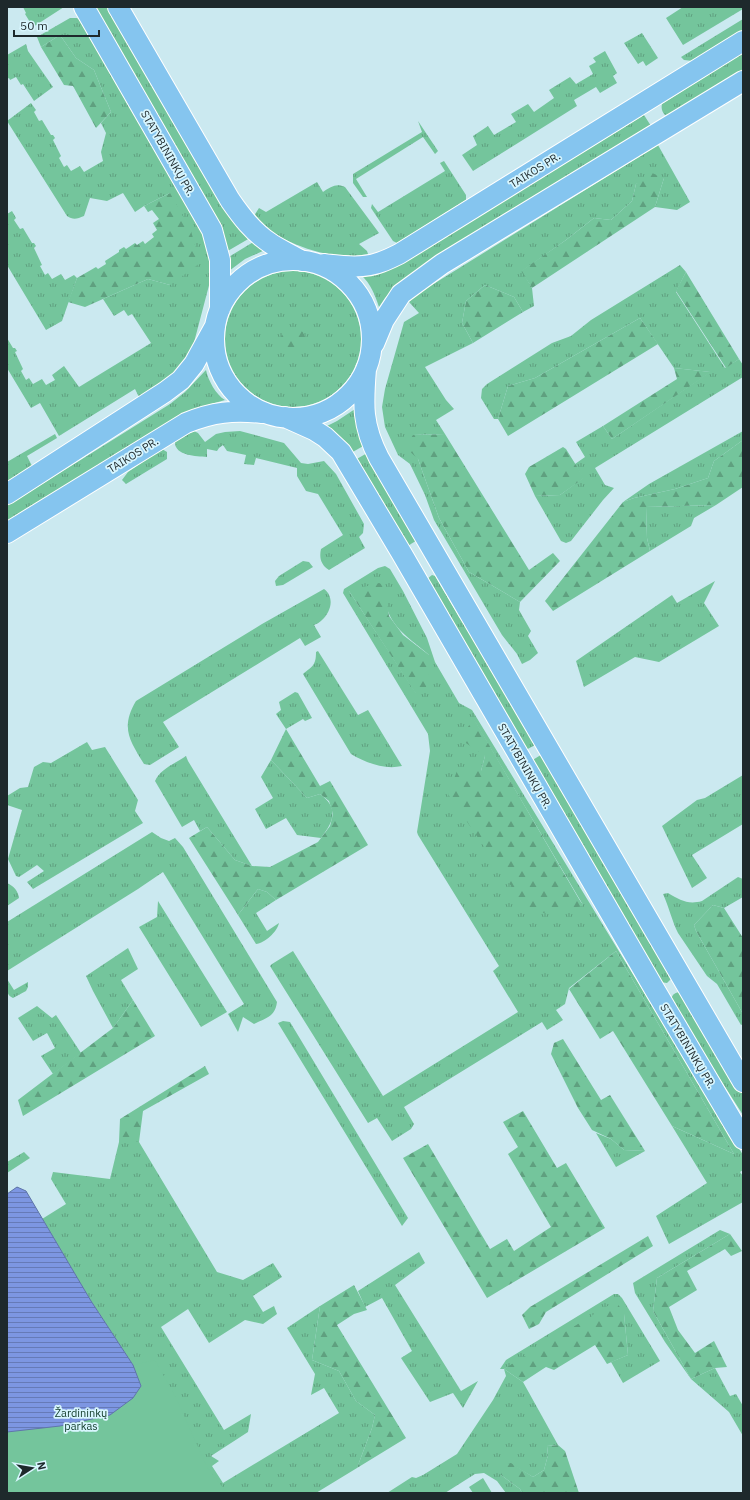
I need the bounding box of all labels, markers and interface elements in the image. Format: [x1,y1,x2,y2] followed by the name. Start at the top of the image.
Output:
[14,12,99,38] scale bar
[20,18,48,33] text: 50 m
[138,108,198,198] street label: STATYBININKŲ PR.
[507,149,563,191] street label: TAIKOS PR.
[105,434,161,476] street label: TAIKOS PR.
[495,721,555,811] street label: STATYBININKŲ PR.
[657,1001,719,1091] street label: STATYBININKŲ PR.
[55,1406,107,1433] park label: Žardininkų parkas
[12,1448,52,1488] north arrow
[34,1461,49,1471] text: N

